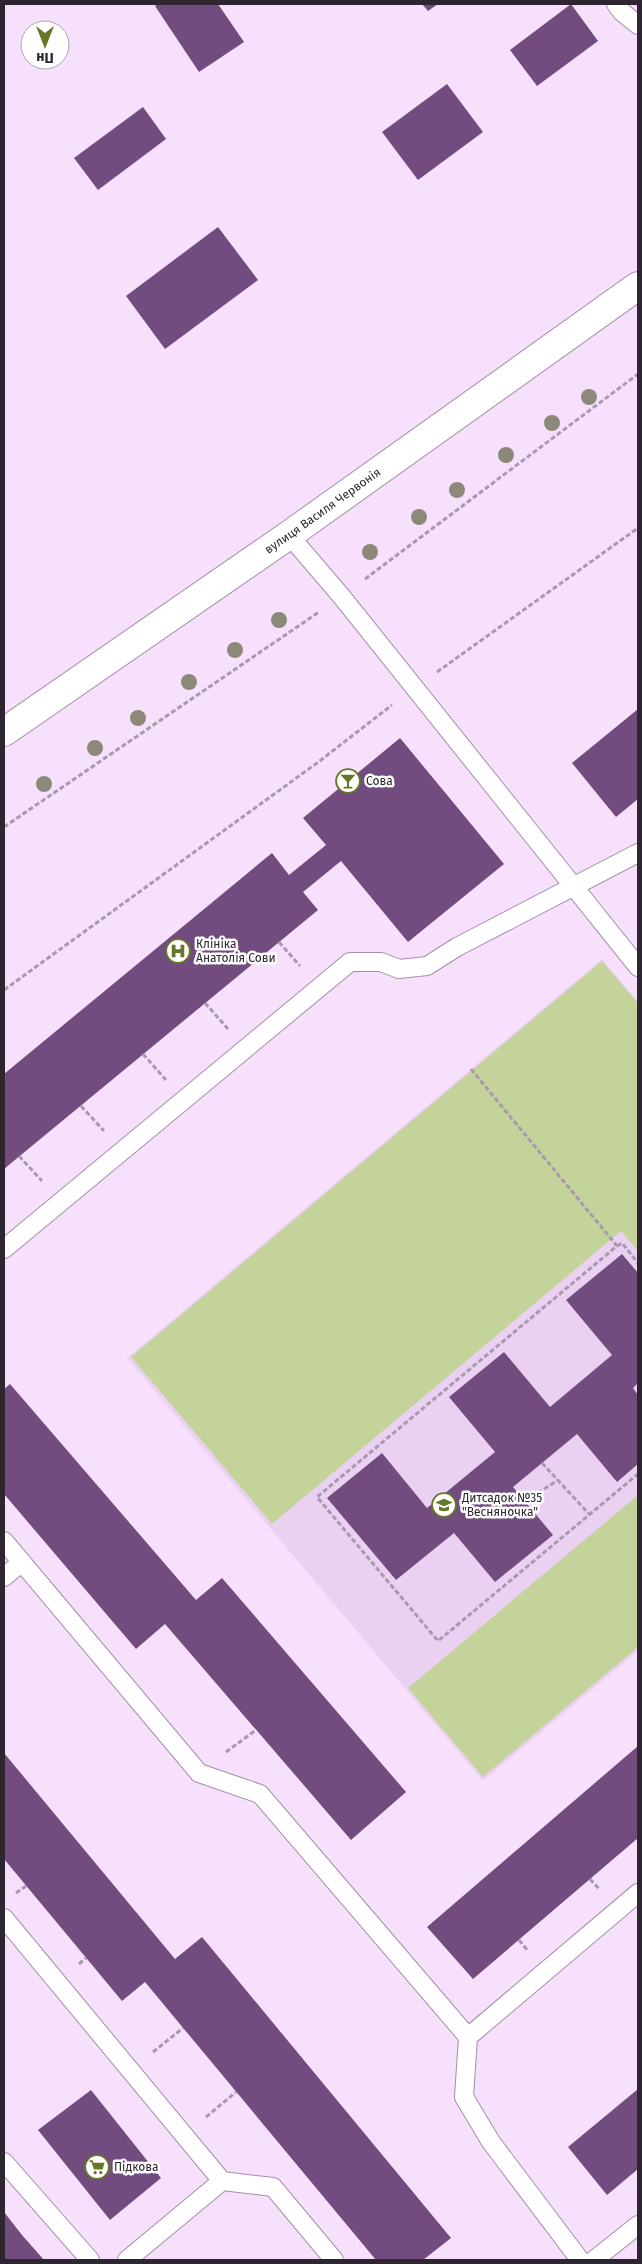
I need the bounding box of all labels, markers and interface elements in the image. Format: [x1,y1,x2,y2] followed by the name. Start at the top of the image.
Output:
[20,20,70,70] north arrow
[36,49,54,66] text: Пн
[262,465,383,557] street label: вулиця Василя Червонія
[335,768,361,794] bar icon: Сова
[366,774,393,788] place label: Сова
[196,937,276,965] place label: Клініка Анатолія Сови
[165,938,191,964] hospital icon: Клініка Анатолія Сови
[461,1491,542,1519] place label: Дитсадок №35 "Весняночка"
[431,1492,457,1518] school or university icon: Дитсадок №35 "Весняночка"
[84,2154,110,2180] supermarket icon: Підкова
[114,2160,158,2174] place label: Підкова

